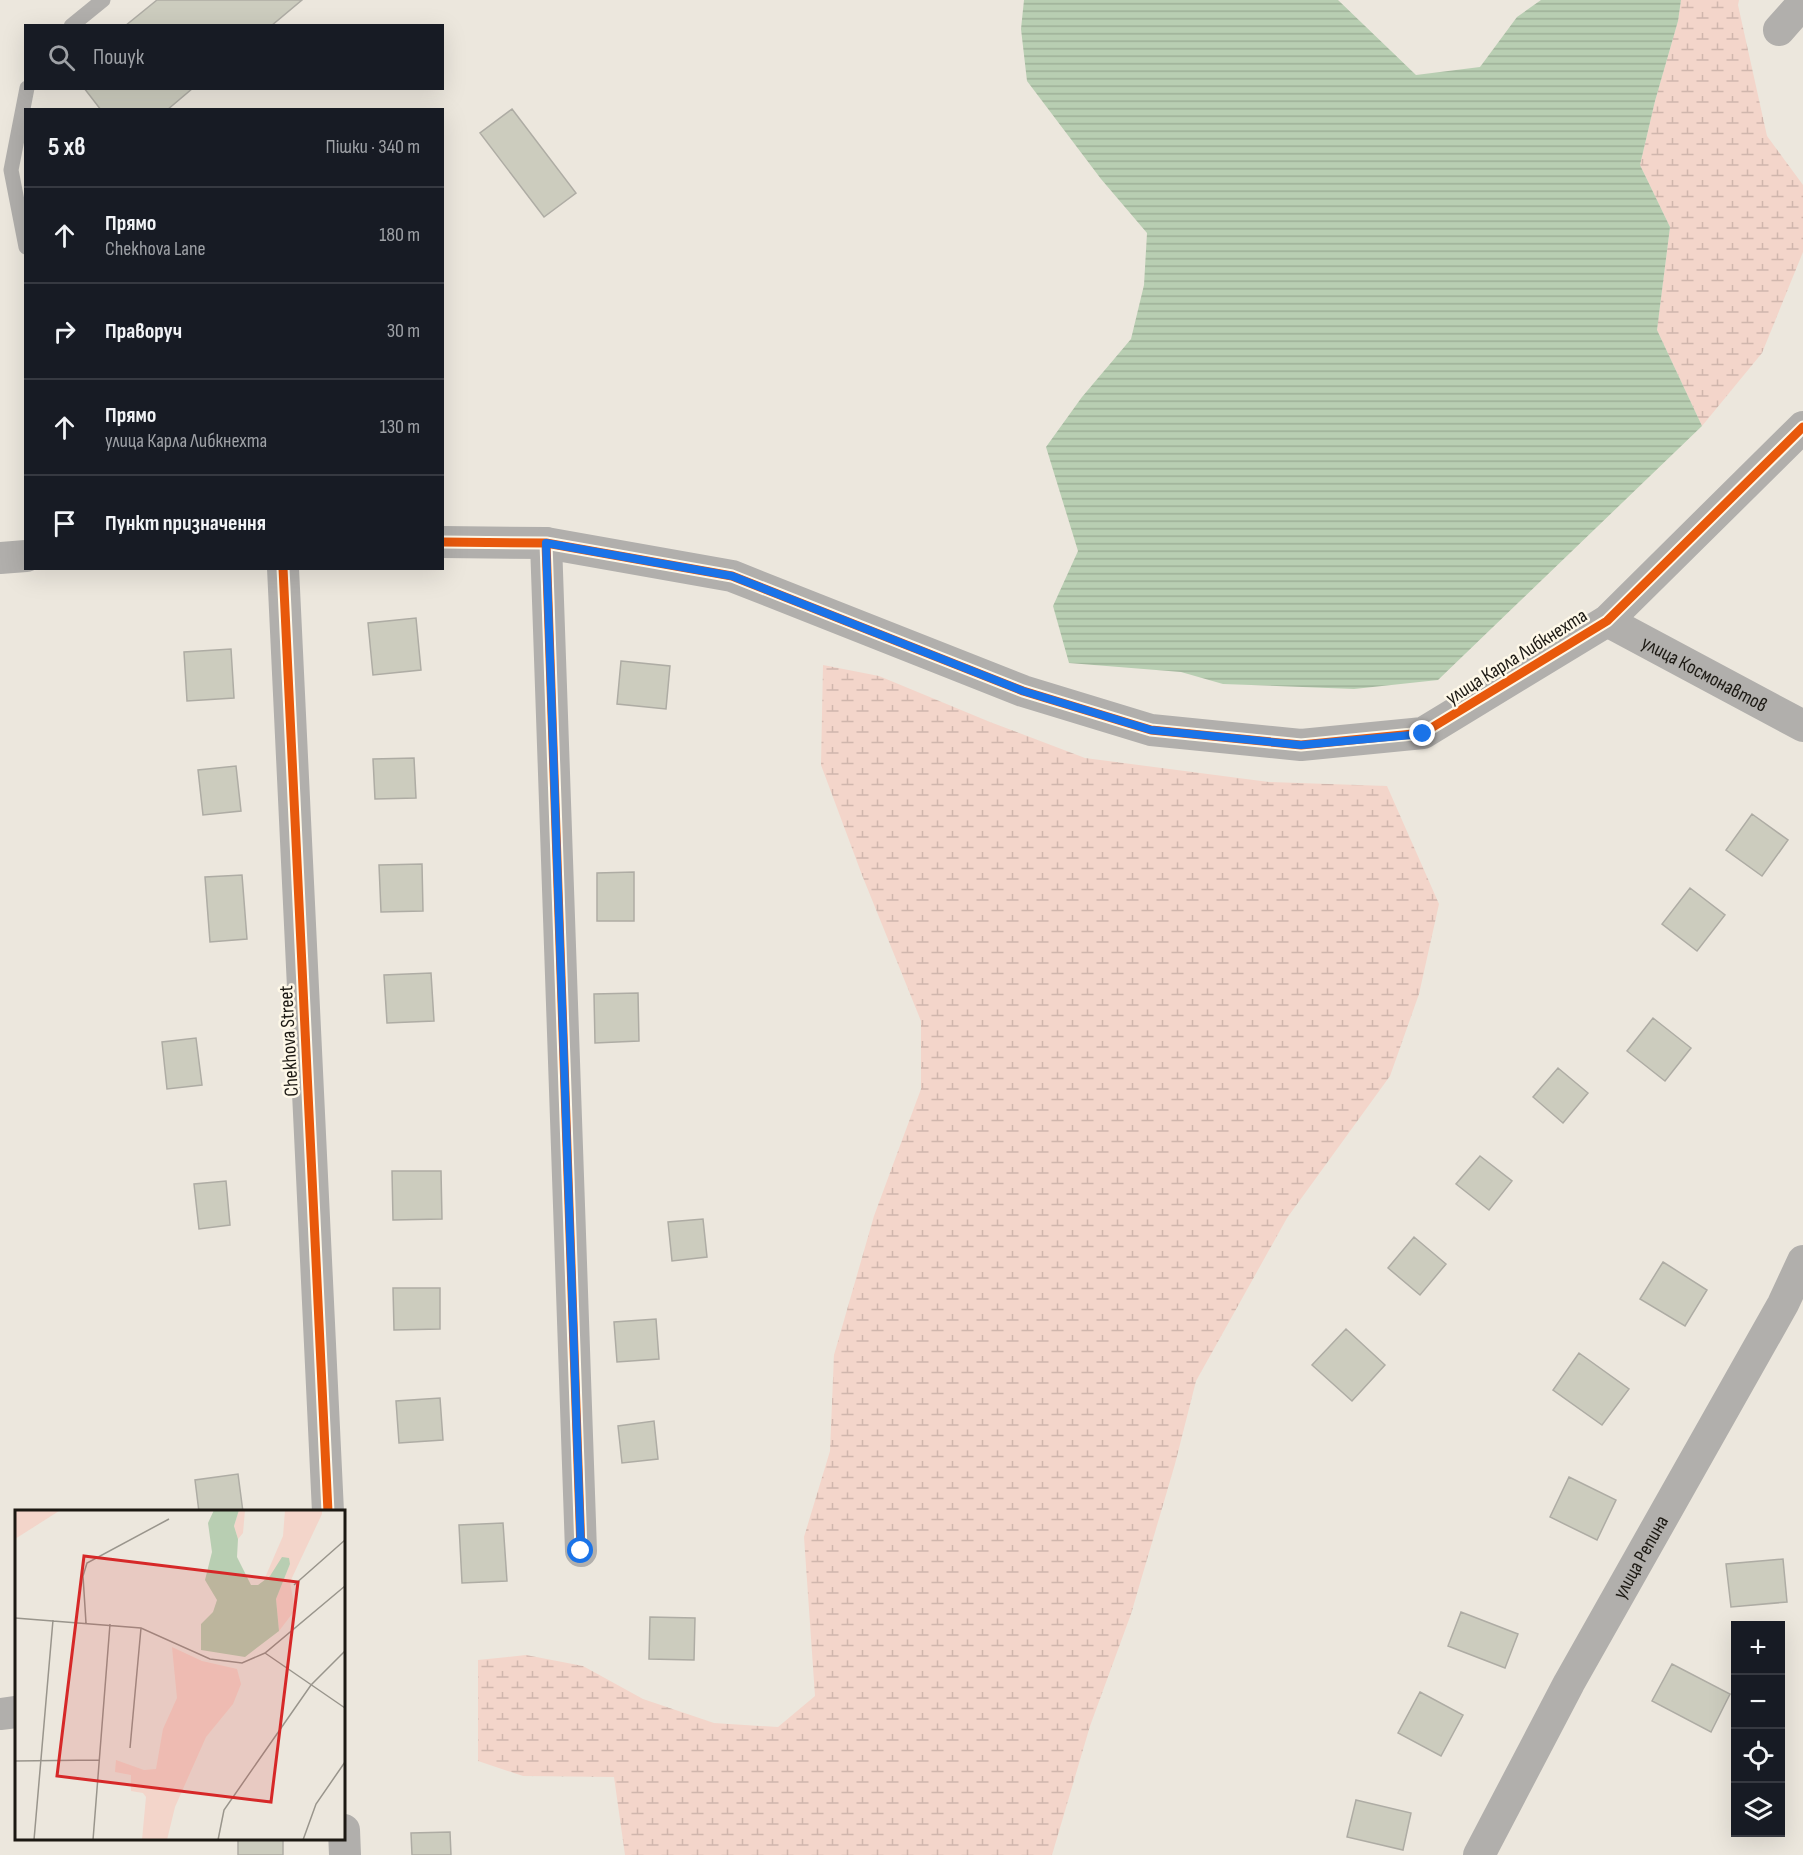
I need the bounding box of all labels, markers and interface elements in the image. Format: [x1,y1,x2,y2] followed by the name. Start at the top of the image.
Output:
[24,24,444,90] search box
[45,41,78,74] icon: search
[93,44,144,71] text: Пошук
[48,132,86,163] text: 5 хв
[326,135,420,159] text: Пішки · 340 m
[105,210,156,237] text: Прямо
[48,219,81,252] icon: ahead
[379,223,420,247] text: 180 m
[105,237,206,261] text: Chekhova Lane
[48,315,81,348] icon: right
[105,318,182,345] text: Праворуч
[387,319,420,343] text: 30 m
[105,402,156,429] text: Прямо
[48,411,81,444] icon: ahead
[380,415,420,439] text: 130 m
[105,429,267,453] text: улица Карла Либкнехта
[48,507,81,540] icon: arrive
[105,510,266,537] text: Пункт призначення
[1441,604,1592,710] street label: улица Карла Либкнехта
[1637,631,1771,718] street label: улица Космонавтов
[1409,720,1435,746] route end
[274,985,304,1097] street label: Chekhova Street
[15,1510,345,1840] inset map
[1608,1511,1674,1603] street label: улица Репина
[567,1537,593,1563] route start
[1731,1621,1785,1837] map controls
[1731,1621,1785,1675] button: +
[1731,1675,1785,1729] button: −
[1731,1729,1785,1783] button: locate
[1731,1783,1785,1837] button: layers

